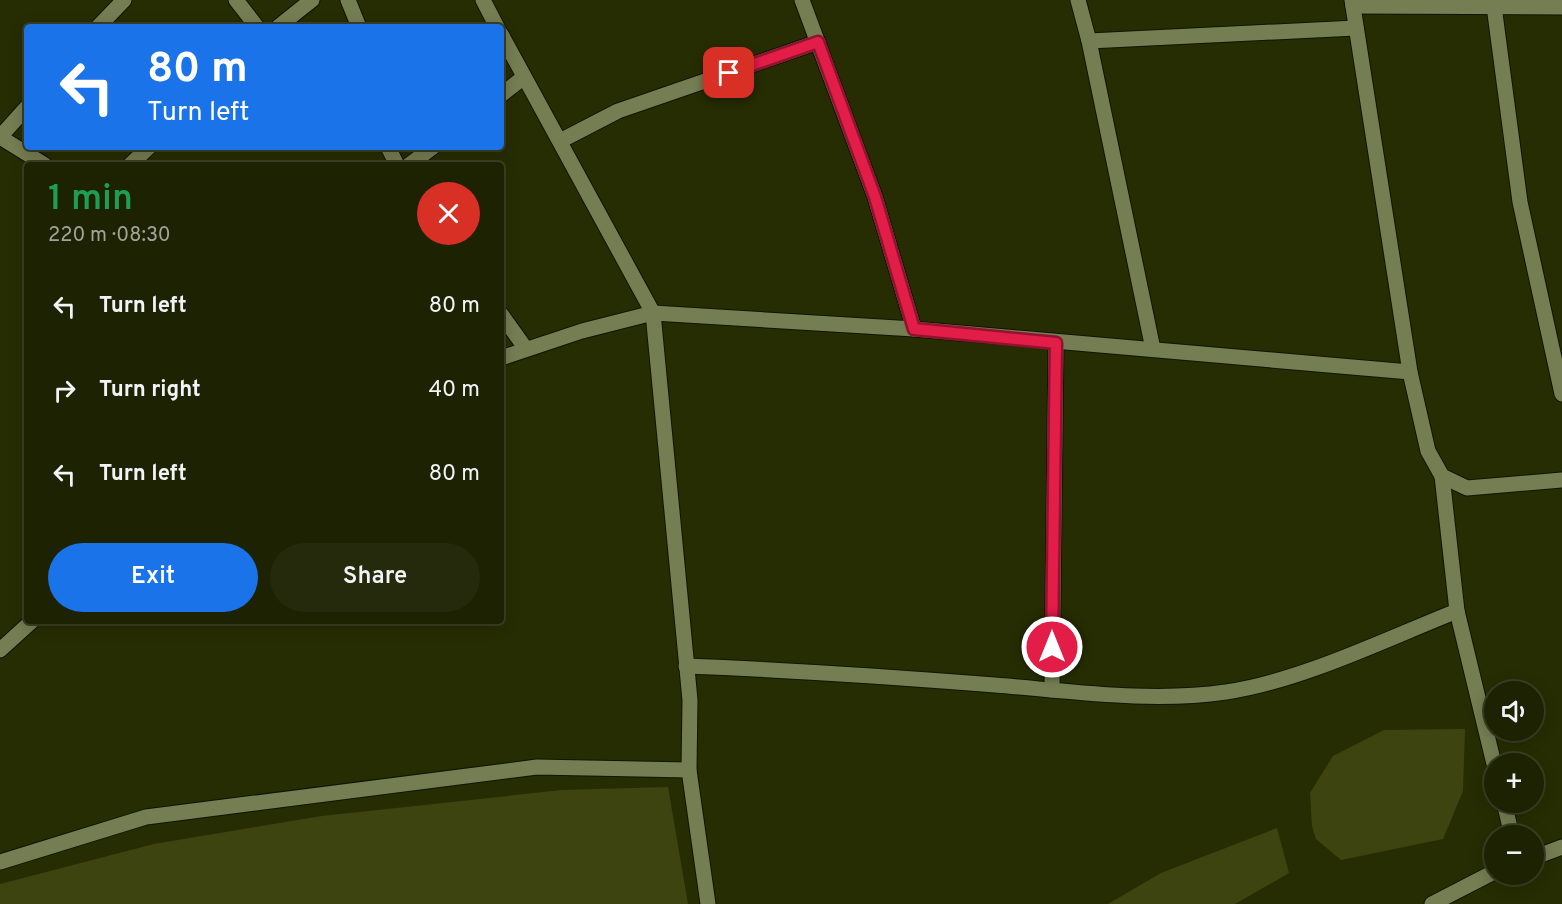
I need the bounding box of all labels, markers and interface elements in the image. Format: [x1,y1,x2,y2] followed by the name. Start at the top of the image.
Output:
[147,44,248,97] text: 80 m
[703,47,754,98] pin
[48,48,126,126] icon: left
[712,56,745,89] icon: arrive
[147,96,249,130] text: Turn left
[48,177,133,223] text: 1 min
[417,182,480,245] button: close
[48,223,171,249] text: 220 m · 08:30
[48,290,81,323] icon: left
[99,293,187,320] text: Turn left
[429,293,480,320] text: 80 m
[48,374,81,407] icon: right
[99,377,201,404] text: Turn right
[428,377,480,404] text: 40 m
[48,458,81,491] icon: left
[99,461,187,488] text: Turn left
[429,461,480,488] text: 80 m
[48,543,258,612] button: Exit
[270,543,480,612] button: Share
[1020,615,1084,679] position arrow
[1484,681,1544,885] map controls
[1484,681,1544,741] button: sound
[1484,753,1544,813] button: +
[1484,825,1544,885] button: −

